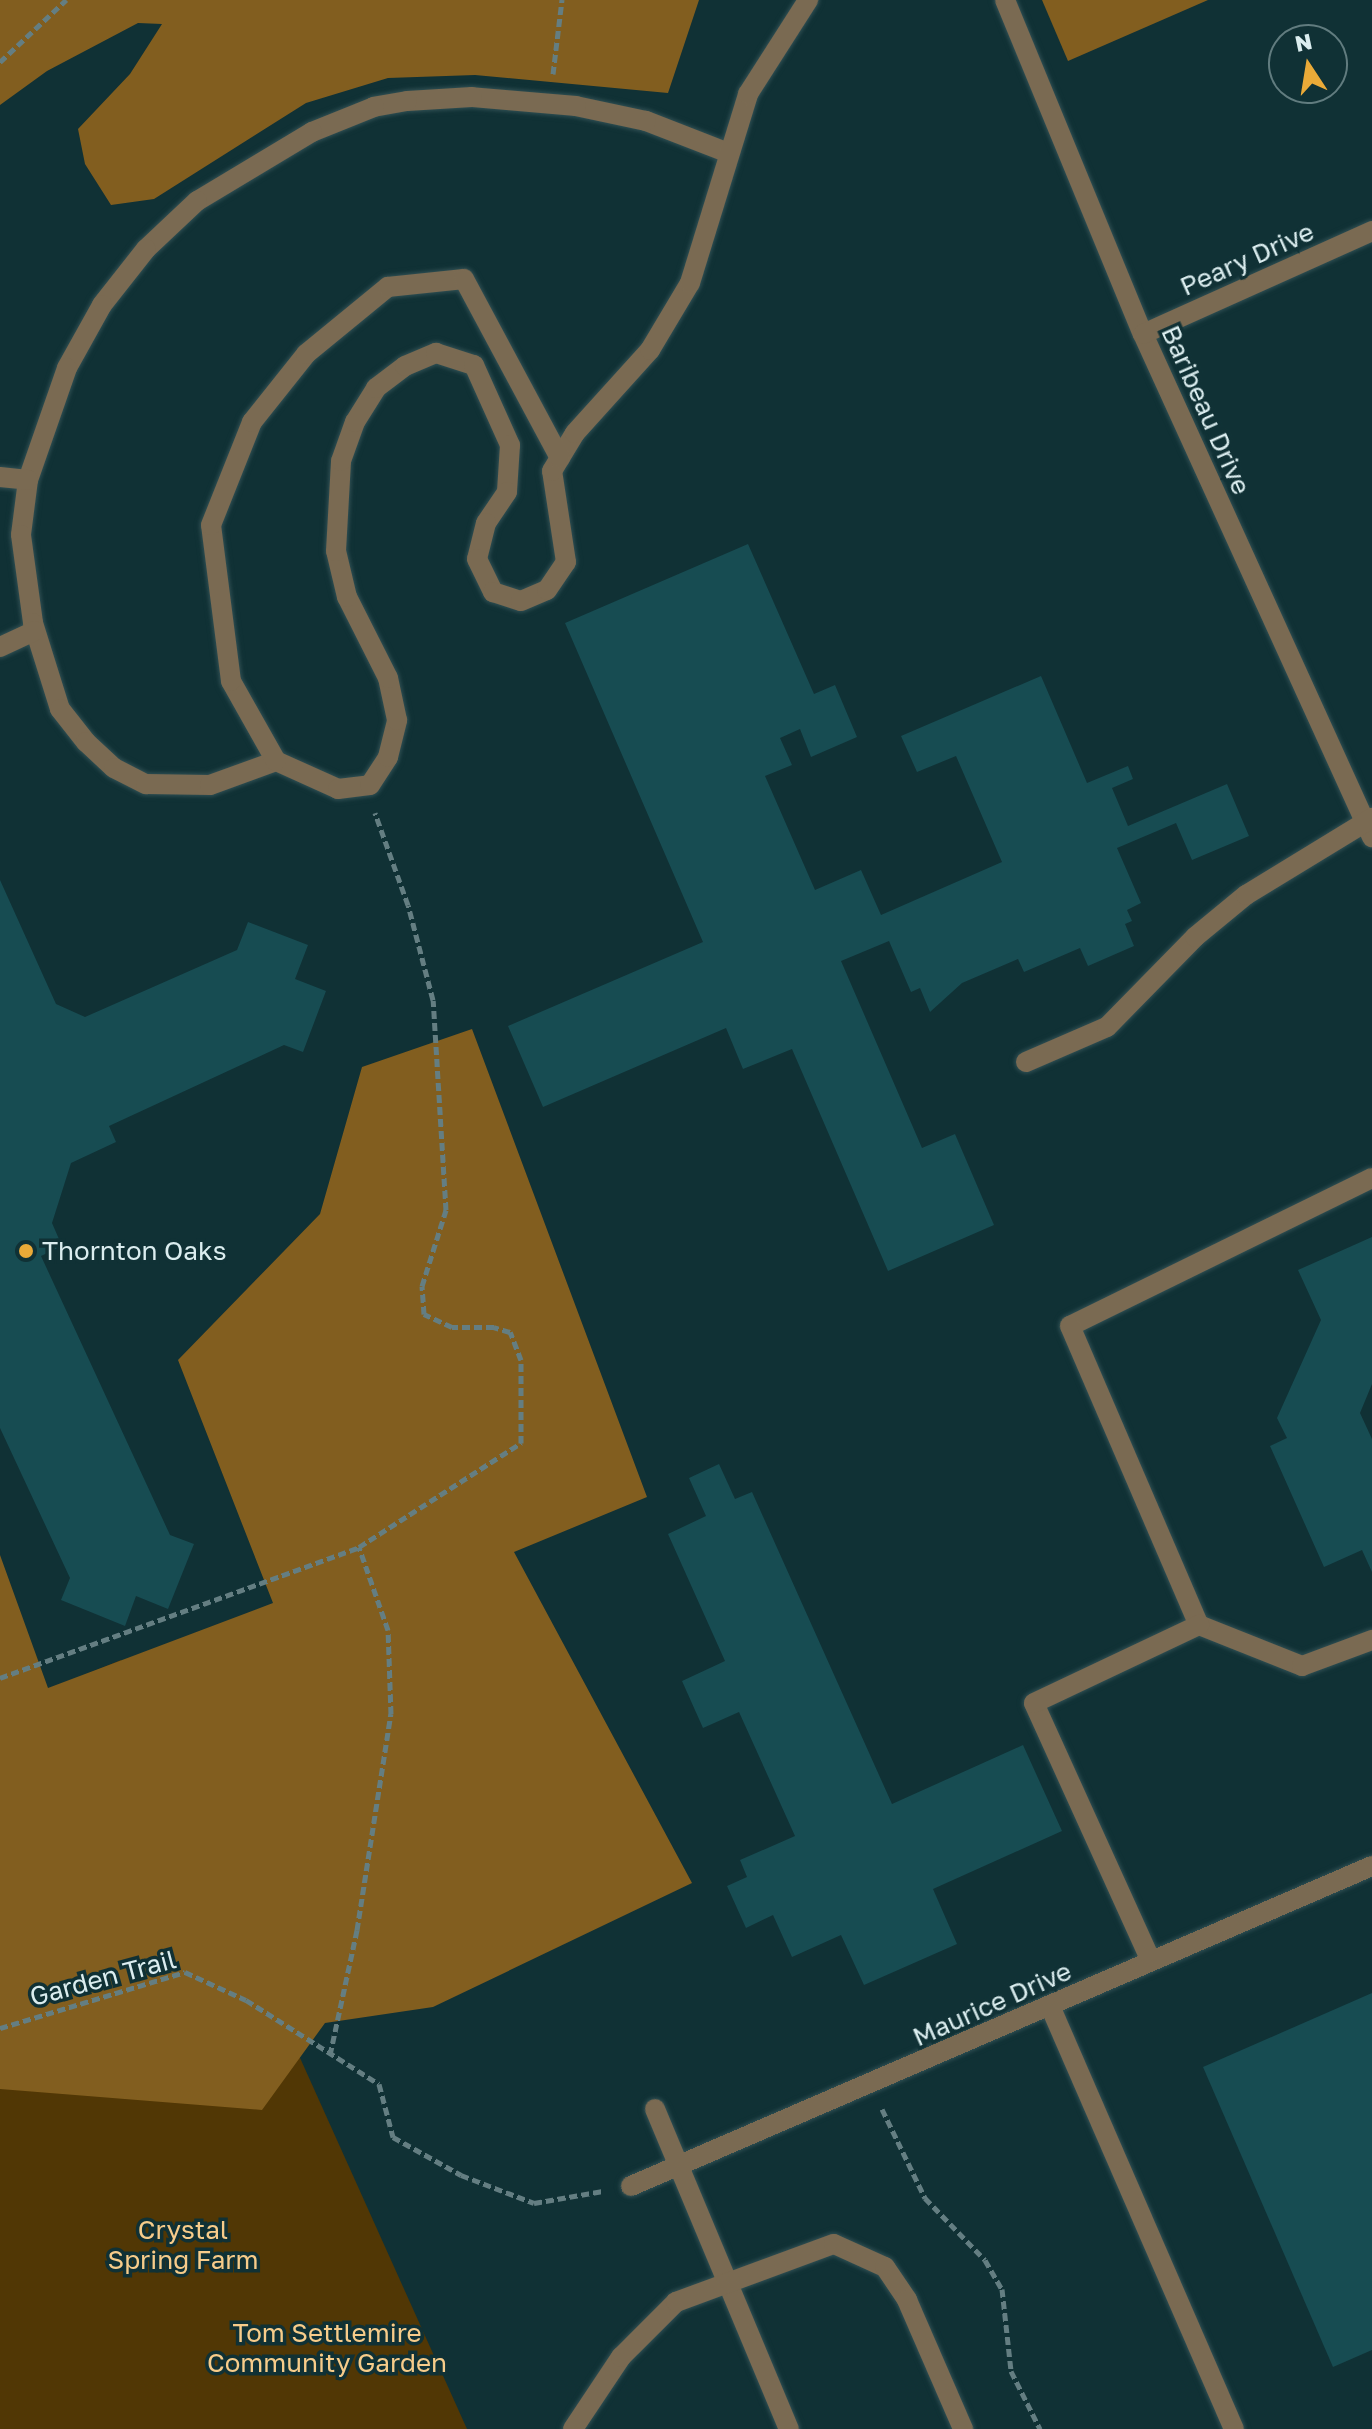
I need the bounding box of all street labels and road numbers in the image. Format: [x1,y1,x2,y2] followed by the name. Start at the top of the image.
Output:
[1175,216,1319,302] street label: Peary Drive
[1155,321,1257,499] street label: Baribeau Drive
[26,1944,180,2012] street label: Garden Trail
[908,1955,1076,2053] street label: Maurice Drive

